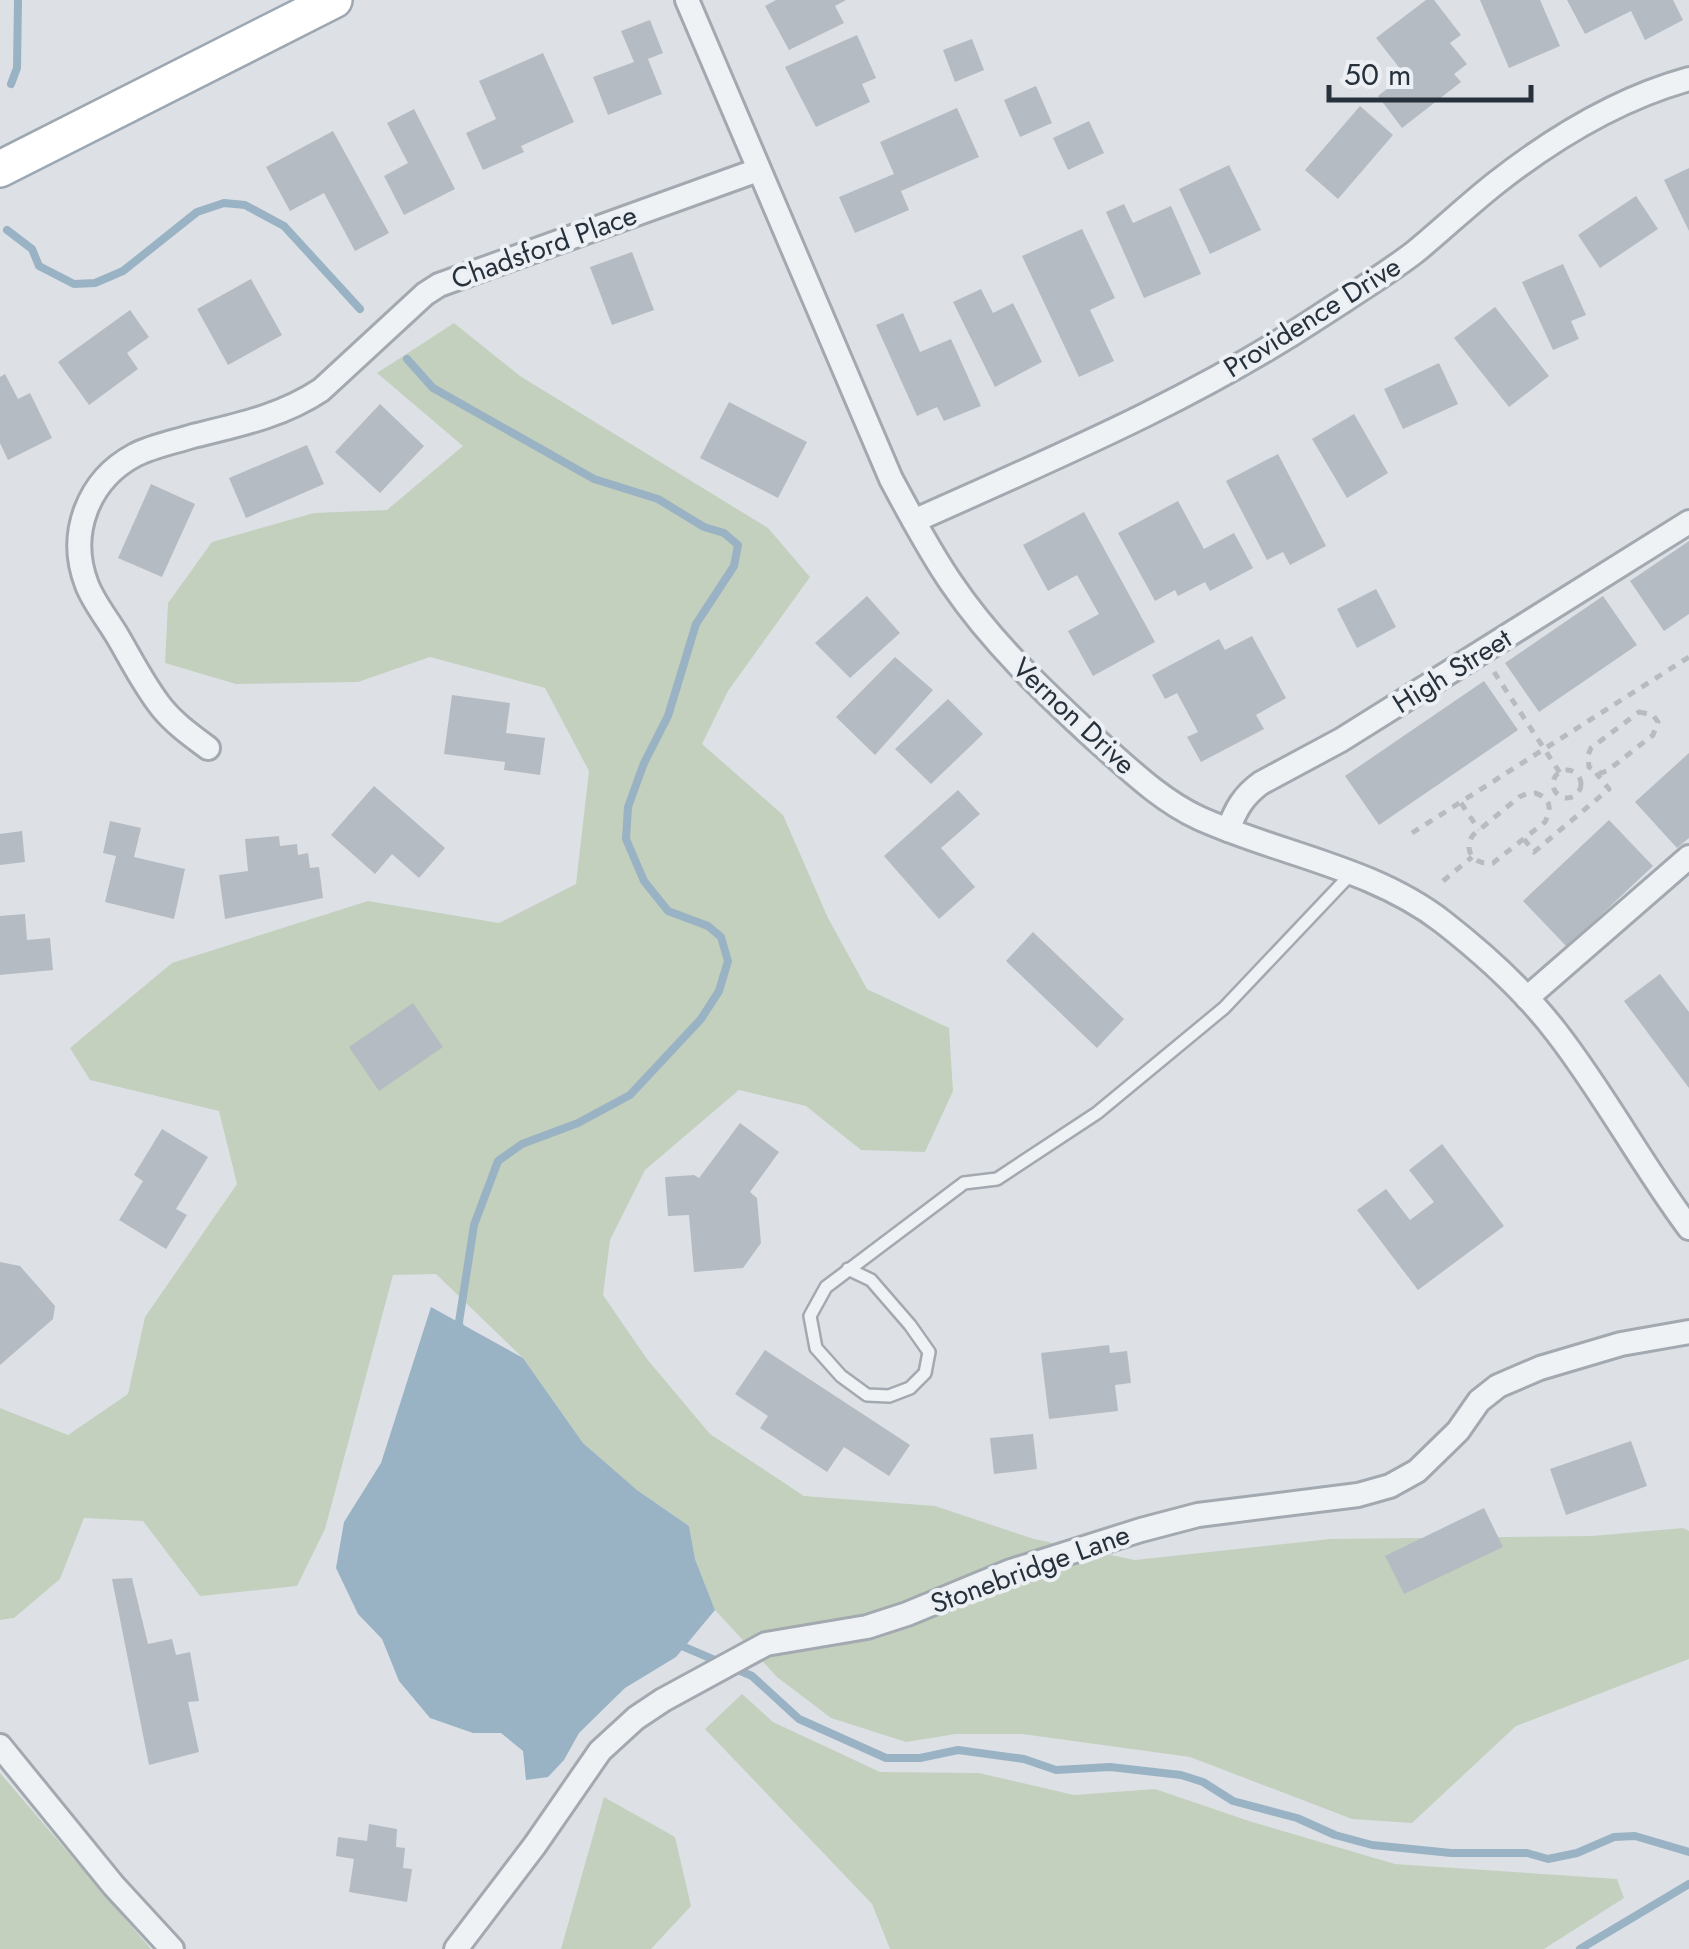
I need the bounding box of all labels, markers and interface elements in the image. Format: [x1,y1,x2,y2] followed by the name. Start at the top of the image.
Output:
[1329,40,1532,102] scale bar
[1344,53,1411,96] text: 50 m
[445,194,643,300] street label: Chadsford Place
[1215,246,1409,388] street label: Providence Drive
[1385,618,1520,724] street label: High Street
[1003,648,1145,784] street label: Vernon Drive
[925,1514,1135,1624] street label: Stonebridge Lane

